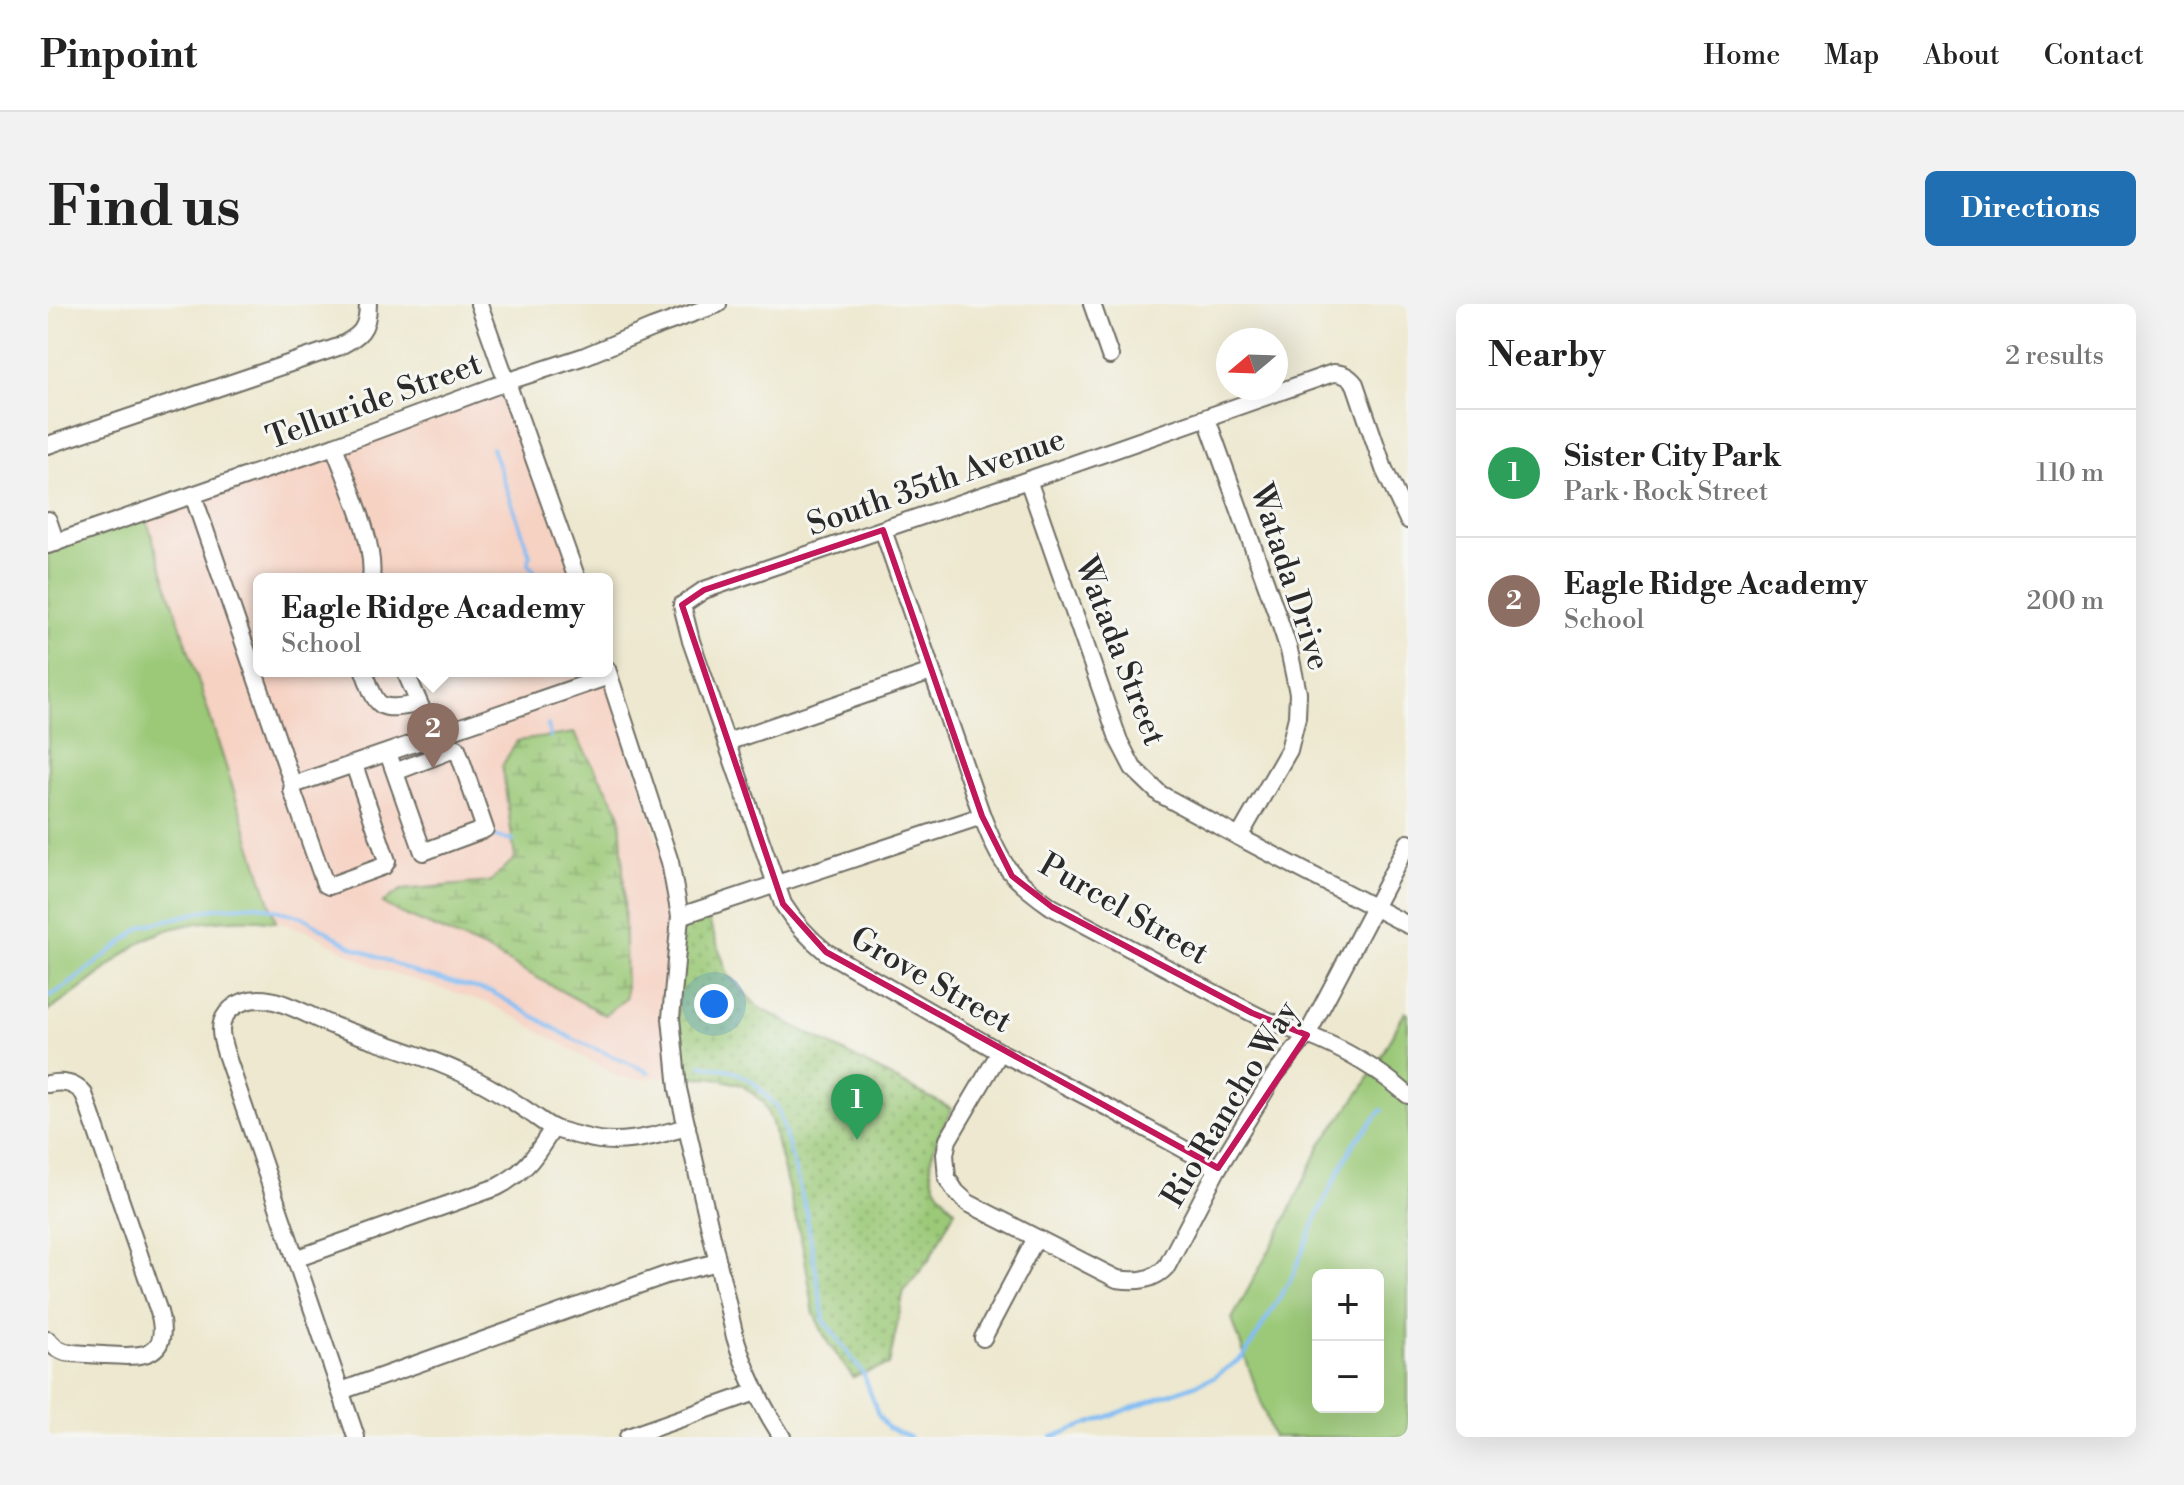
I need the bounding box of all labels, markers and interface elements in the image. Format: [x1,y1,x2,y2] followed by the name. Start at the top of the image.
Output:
[40,32,197,79] text: Pinpoint
[1704,38,1780,73] text: Home
[1824,38,1879,73] text: Map
[1923,38,2000,73] text: About
[2044,38,2144,73] text: Contact
[1925,171,2136,246] button: Directions
[48,173,241,243] text: Find us
[1216,328,1288,400] north arrow
[1488,335,1606,377] text: Nearby
[2005,340,2104,372] text: 2 results
[261,344,487,458] street label: Telluride Street
[802,419,1070,545] street label: South 35th Avenue
[1564,438,1781,476] text: Sister City Park
[1508,457,1520,489] text: 1
[2036,457,2104,489] text: 110 m
[1564,476,1768,508] text: Park · Rock Street
[1241,478,1339,675] street label: Watada Drive
[1065,550,1174,751] street label: Watada Street
[1564,566,1868,604] text: Eagle Ridge Academy
[253,573,613,677] popup
[1506,585,1522,617] text: 2
[2027,585,2104,617] text: 200 m
[281,590,585,628] text: Eagle Ridge Academy
[1564,604,1644,636] text: School
[281,628,361,660] text: School
[407,703,459,769] pin: 2
[1032,844,1216,974] street label: Purcel Street
[843,918,1019,1042] street label: Grove Street
[694,984,734,1024] your location
[1153,993,1307,1214] street label: Rio Rancho Way
[831,1074,883,1140] pin: 1
[1312,1269,1384,1413] map controls
[1312,1269,1384,1341] button: +
[1312,1341,1384,1413] button: −

